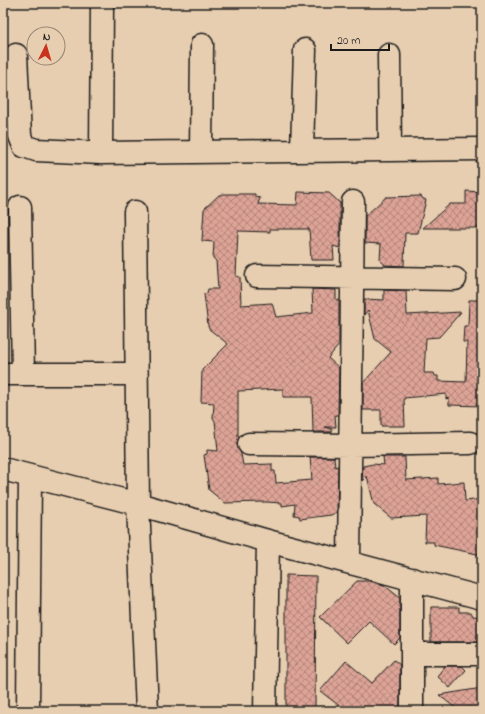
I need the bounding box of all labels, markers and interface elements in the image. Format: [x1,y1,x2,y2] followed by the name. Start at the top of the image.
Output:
[26,26,66,66] north arrow
[331,26,389,52] scale bar
[42,29,51,45] text: N
[337,32,360,50] text: 20 m

